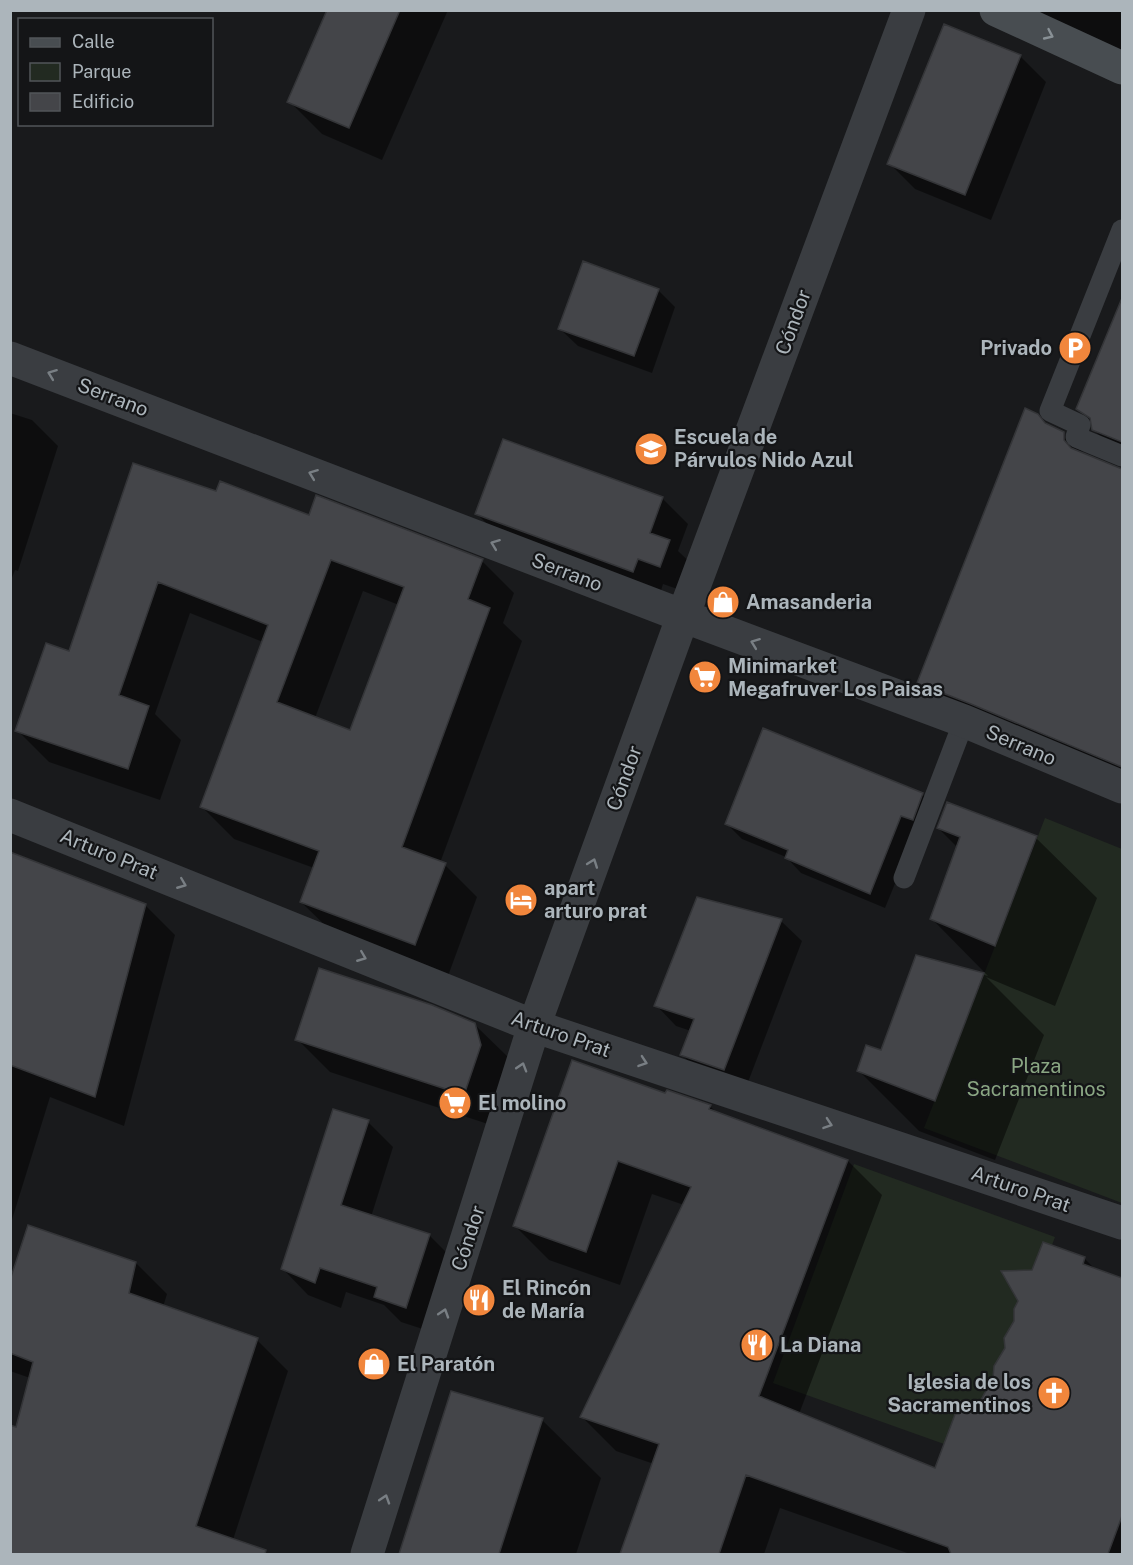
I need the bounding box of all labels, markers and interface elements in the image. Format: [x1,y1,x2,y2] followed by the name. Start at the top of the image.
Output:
[18,18,213,126] legend
[1043,27,1054,39] one-way arrow
[72,31,115,52] text: Calle
[72,61,132,82] text: Parque
[72,91,134,112] text: Edificio
[770,286,816,358] street label: Cóndor
[1057,330,1093,366] parking icon: Privado
[980,336,1052,360] place label: Privado
[47,369,58,381] one-way arrow
[74,373,152,421] street label: Serrano
[674,425,854,472] place label: Escuela de Párvulos Nido Azul
[633,431,669,467] school or university icon: Escuela de Párvulos Nido Azul
[308,469,319,481] one-way arrow
[490,539,501,551] one-way arrow
[528,548,606,596] street label: Serrano
[705,584,741,620] shop icon: Amasanderia
[746,590,872,614] place label: Amasanderia
[751,638,761,651] one-way arrow
[728,654,943,701] place label: Minimarket Megafruver Los Paisas
[687,659,723,695] supermarket icon: Minimarket Megafruver Los Paisas
[982,720,1060,770] street label: Serrano
[601,742,647,814] street label: Cóndor
[57,823,161,885] street label: Arturo Prat
[586,858,599,869] one-way arrow
[544,876,647,923] place label: apart arturo prat
[175,877,186,889] one-way arrow
[503,882,539,918] hotel icon: apart arturo prat
[357,949,367,962] one-way arrow
[508,1006,614,1062] street label: Arturo Prat
[966,1054,1106,1101] park label: Plaza Sacramentinos
[637,1055,648,1068] one-way arrow
[515,1062,527,1073] one-way arrow
[437,1085,473,1121] supermarket icon: El molino
[478,1091,566,1115] place label: El molino
[822,1117,833,1130] one-way arrow
[968,1161,1074,1217] street label: Arturo Prat
[446,1202,490,1274] street label: Cóndor
[502,1276,591,1323] place label: El Rincón de María
[461,1282,497,1318] restaurant icon: El Rincón de María
[436,1308,449,1319] one-way arrow
[739,1327,775,1363] restaurant icon: La Diana
[780,1333,861,1357] place label: La Diana
[356,1346,392,1382] shop icon: El Paratón
[397,1352,495,1376] place label: El Paratón
[887,1370,1031,1417] place label: Iglesia de los Sacramentinos
[1036,1375,1072,1411] church icon: Iglesia de los Sacramentinos
[377,1494,390,1505] one-way arrow

